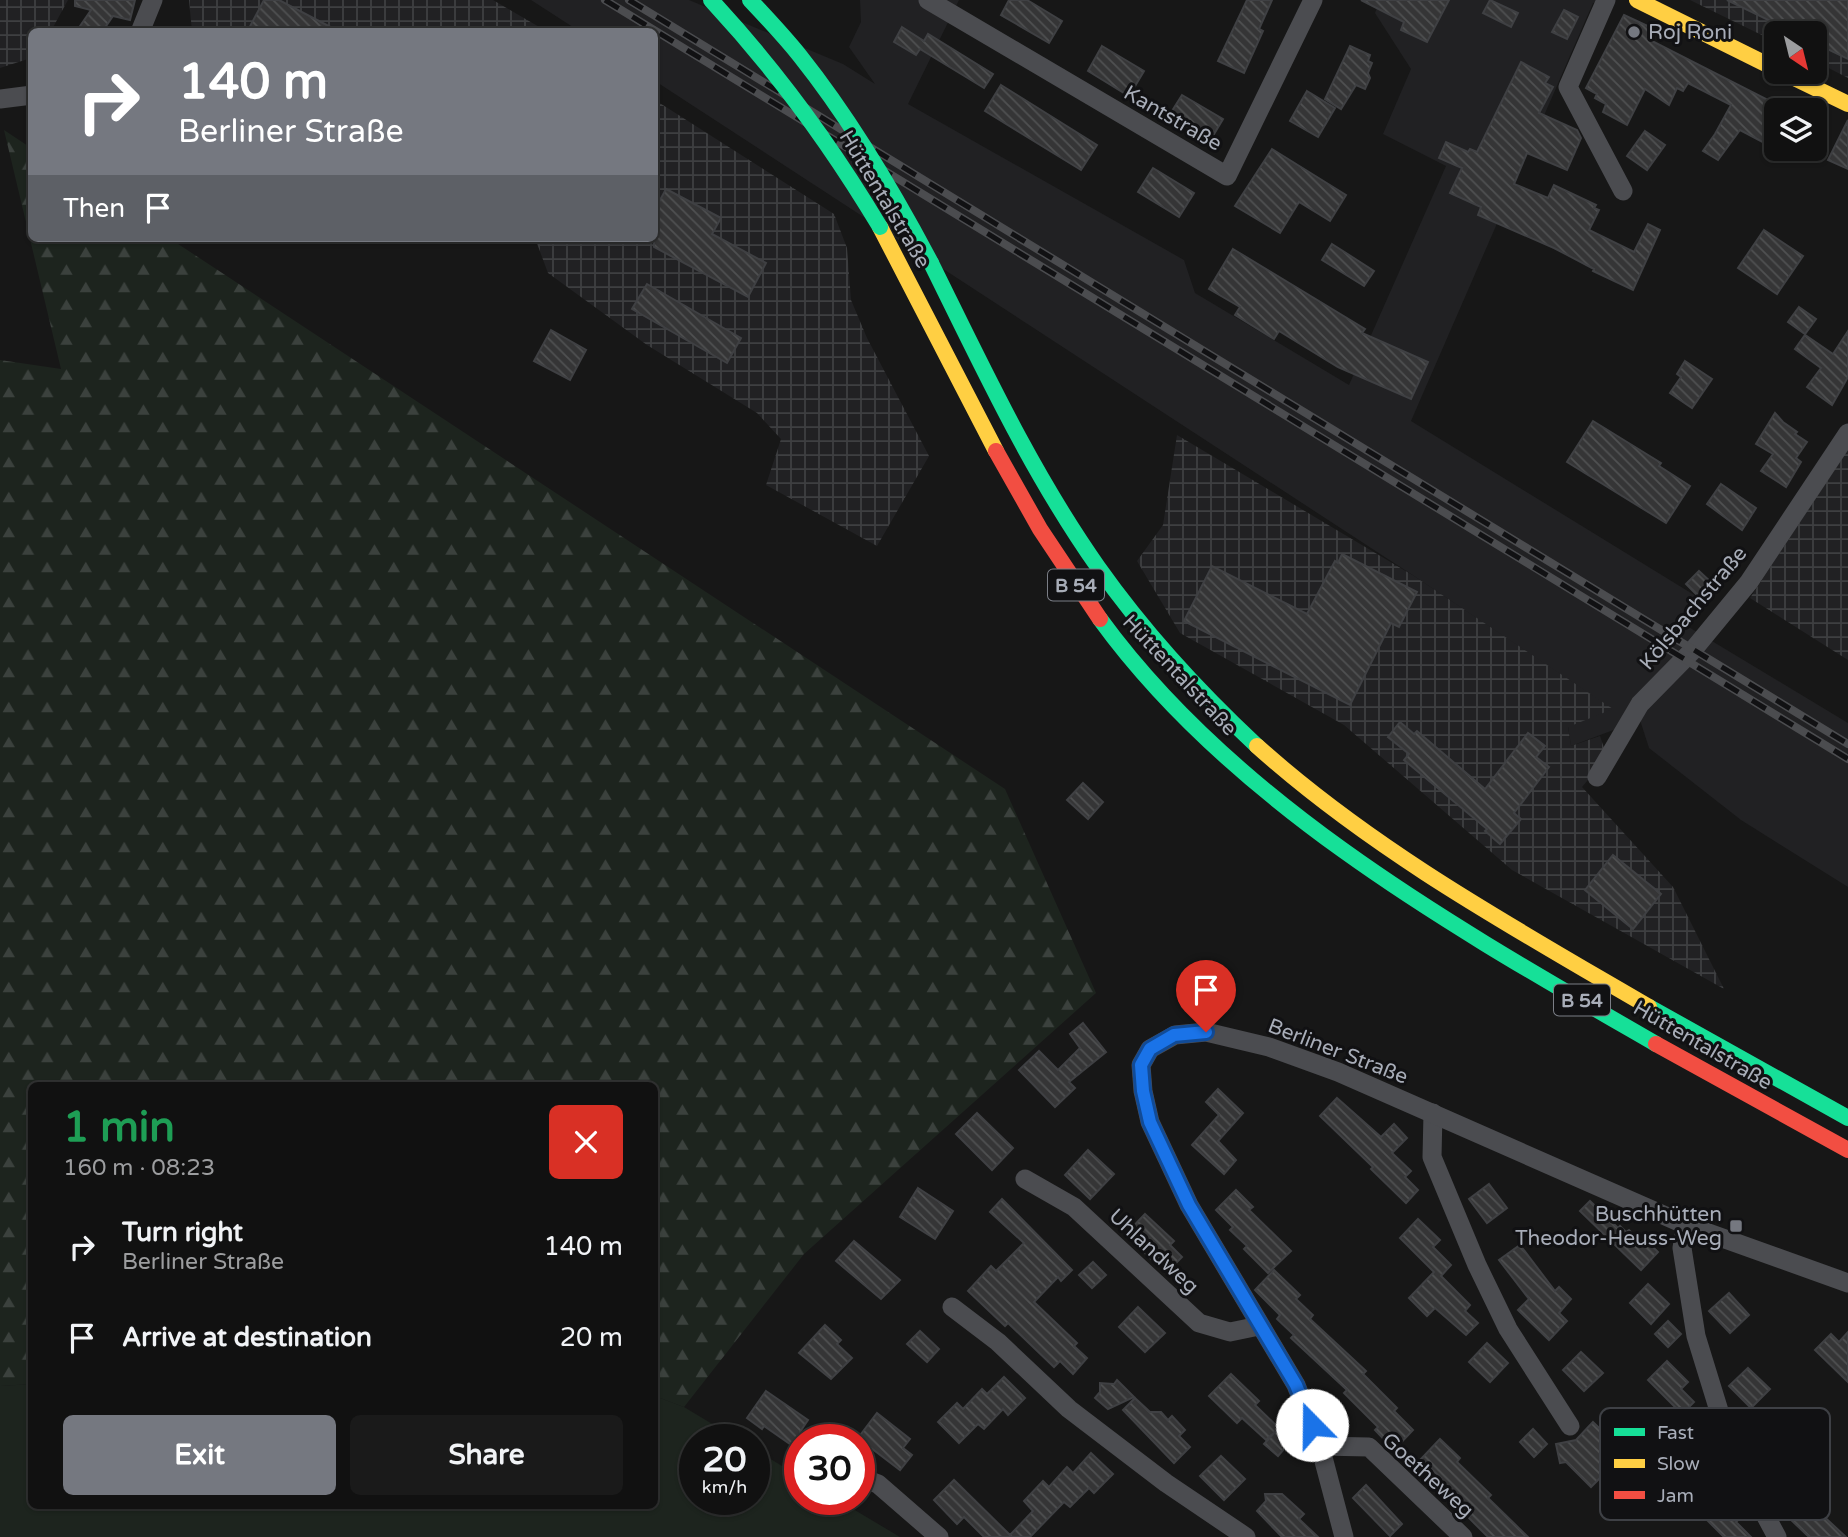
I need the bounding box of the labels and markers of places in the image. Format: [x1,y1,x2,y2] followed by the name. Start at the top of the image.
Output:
[1648,20,1732,45] place label: Roj Roni
[1626,24,1642,40] marker: Roj Roni
[1176,960,1236,1032] pin
[1515,1202,1722,1251] place label: Buschhütten Theodor-Heuss-Weg
[1728,1218,1744,1234] marker: Buschhütten Theodor-Heuss-Weg

